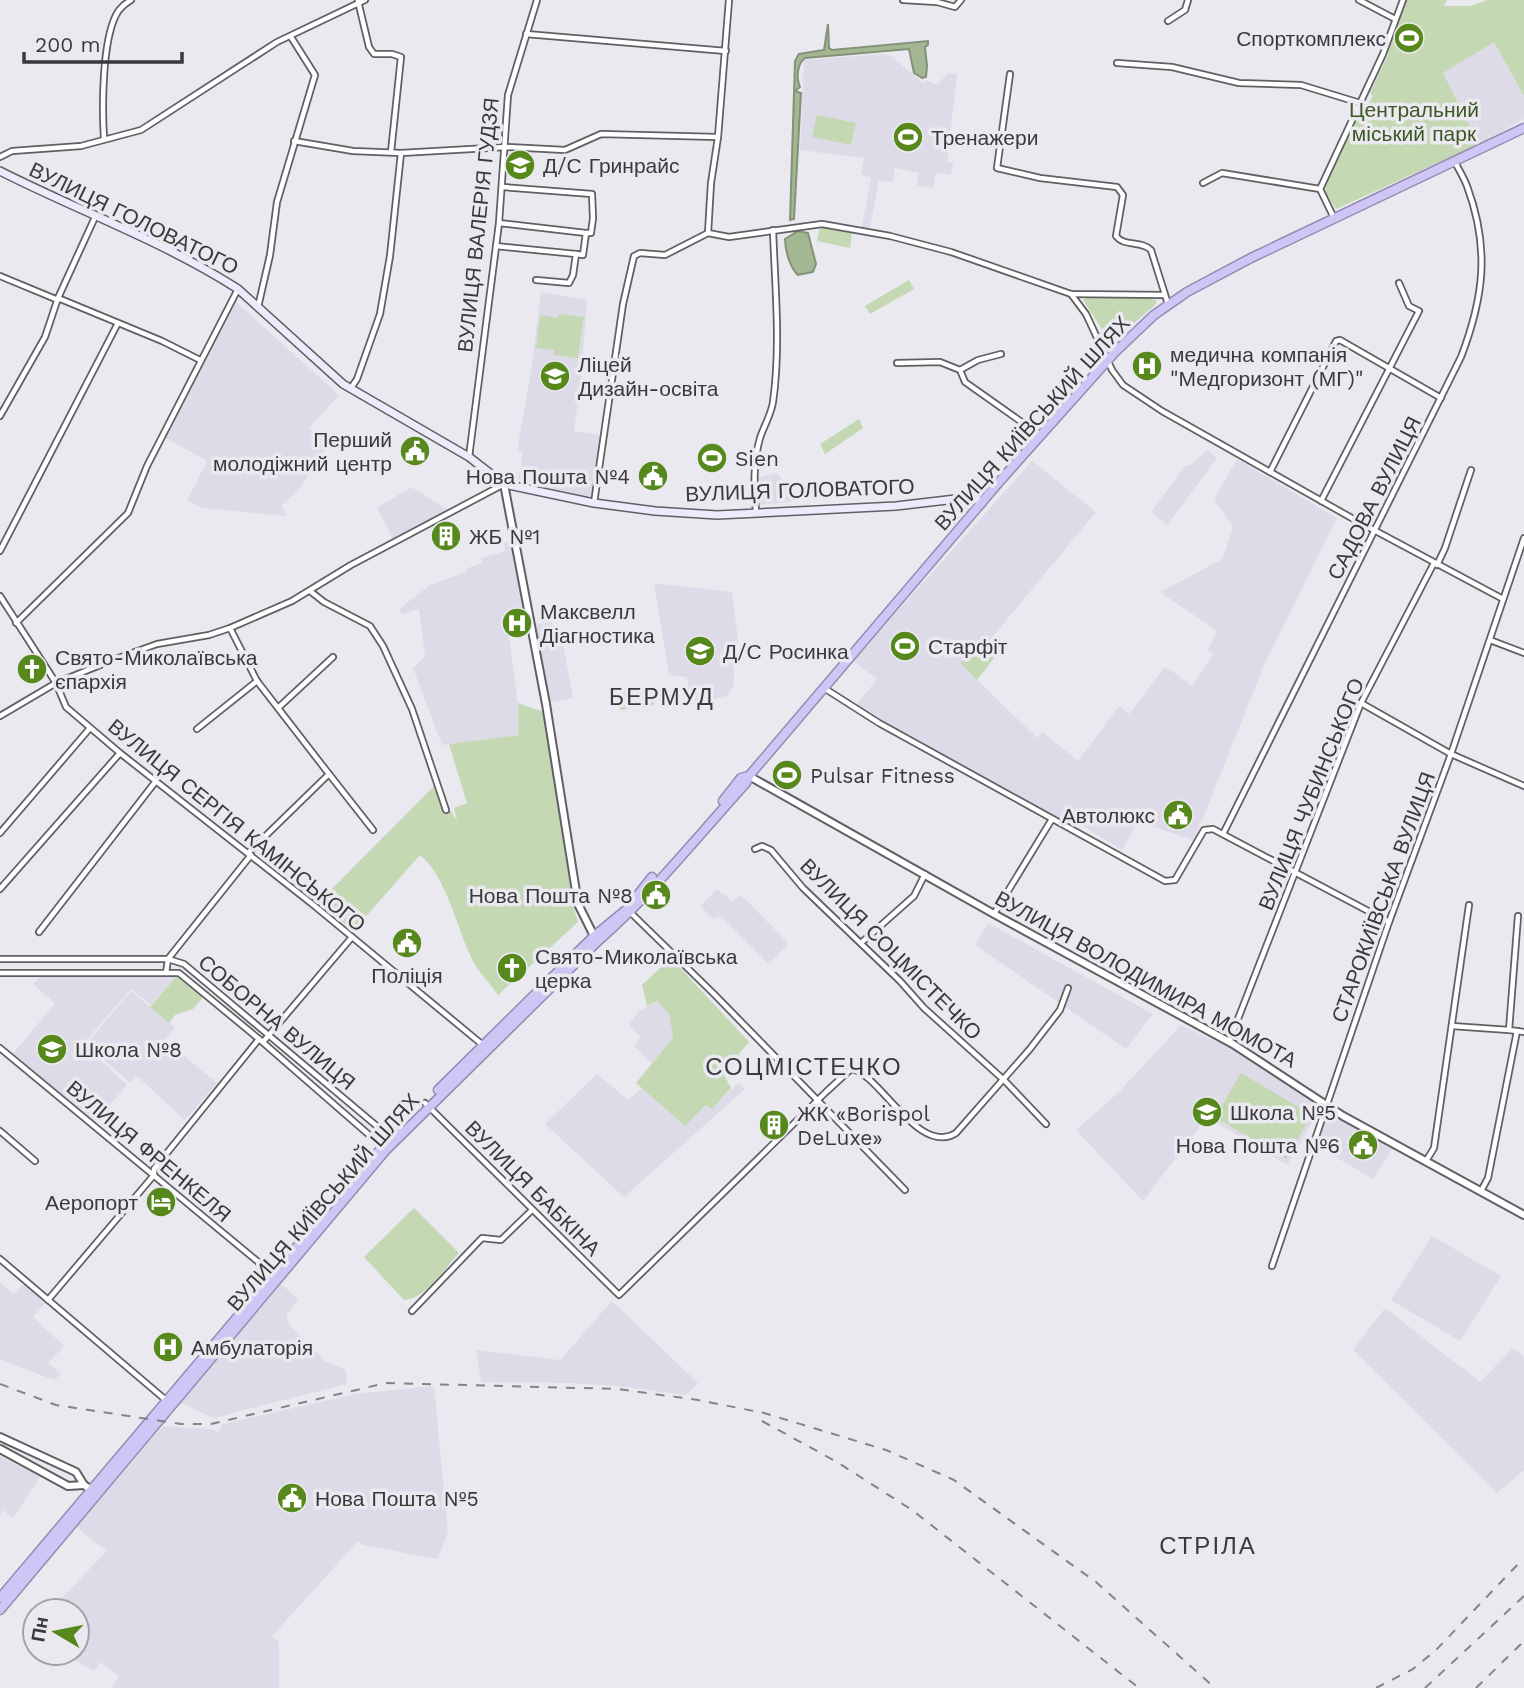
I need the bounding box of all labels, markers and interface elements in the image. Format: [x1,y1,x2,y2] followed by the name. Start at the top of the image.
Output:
[24,21,182,65] scale bar
[1392,21,1426,55] sports icon: Спорткомплекс
[1236,26,1386,51] place label: Спорткомплекс
[35,32,101,57] text: 200 m
[452,96,504,354] street label: ВУЛИЦЯ ВАЛЕРІЯ ГУДЗЯ
[1349,97,1479,146] park label: Центральний міський парк
[891,120,925,154] sports icon: Тренажери
[931,125,1038,150] place label: Тренажери
[503,148,537,182] school or university icon: Д/С Гринрайс
[543,153,680,178] place label: Д/С Гринрайс
[25,156,243,280] street label: ВУЛИЦЯ ГОЛОВАТОГО
[929,311,1135,535] street label: ВУЛИЦЯ КИЇВСЬКИЙ ШЛЯХ
[1170,342,1363,391] place label: медична компанія "Медгоризонт (МГ)"
[1130,349,1164,383] hospital icon: медична компанія "Медгоризонт (МГ)"
[578,352,719,401] place label: Ліцей Дизайн-освіта
[538,359,572,393] school or university icon: Ліцей Дизайн-освіта
[1322,412,1426,584] street label: САДОВА ВУЛИЦЯ
[213,427,392,476] place label: Перший молодіжний центр
[398,434,432,468] public building icon: Перший молодіжний центр
[695,441,729,475] sports icon: Sien
[735,446,779,471] place label: Sien
[636,459,670,493] public building icon: Нова Пошта №4
[466,464,630,489] place label: Нова Пошта №4
[685,474,915,506] street label: ВУЛИЦЯ ГОЛОВАТОГО
[429,519,463,553] building icon: ЖБ №1
[469,524,541,549] place label: ЖБ №1
[540,599,655,648] place label: Максвелл Діагностика
[500,606,534,640] hospital icon: Максвелл Діагностика
[888,629,922,663] sports icon: Старфіт
[683,634,717,668] school or university icon: Д/С Росинка
[928,634,1008,659] place label: Старфіт
[723,639,849,664] place label: Д/С Росинка
[55,645,258,694] place label: Свято-Миколаївська єпархія
[15,652,49,686] church icon: Свято-Миколаївська єпархія
[1253,674,1369,914] street label: ВУЛИЦЯ ЧУБИНСЬКОГО
[609,684,715,711] district label: БЕРМУД
[103,713,371,937] street label: ВУЛИЦЯ СЕРГІЯ КАМІНСЬКОГО
[770,758,804,792] sports icon: Pulsar Fitness
[810,763,955,788] place label: Pulsar Fitness
[1326,768,1440,1026] street label: СТАРОКИЇВСЬКА ВУЛИЦЯ
[1161,798,1195,832] public building icon: Автолюкс
[1062,803,1155,828] place label: Автолюкс
[795,853,987,1045] street label: ВУЛИЦЯ СОЦМІСТЕЧКО
[639,878,673,912] public building icon: Нова Пошта №8
[469,883,633,908] place label: Нова Пошта №8
[991,885,1301,1073] street label: ВУЛИЦЯ ВОЛОДИМИРА МОМОТА
[390,926,424,960] public building icon: Поліція
[535,944,738,993] place label: Свято-Миколаївська церка
[194,949,360,1095] street label: СОБОРНА ВУЛИЦЯ
[495,951,529,985] church icon: Свято-Миколаївська церка
[371,963,443,988] place label: Поліція
[35,1032,69,1066] school or university icon: Школа №8
[75,1037,182,1062] place label: Школа №8
[705,1053,903,1081] district label: СОЦМІСТЕЧКО
[62,1075,236,1227] street label: ВУЛИЦЯ ФРЕНКЕЛЯ
[222,1088,424,1316] street label: ВУЛИЦЯ КИЇВСЬКИЙ ШЛЯХ
[1190,1095,1224,1129] school or university icon: Школа №5
[1230,1100,1336,1125] place label: Школа №5
[797,1101,930,1150] place label: ЖК «Borispol DeLuxe»
[757,1108,791,1142] building icon: ЖК «Borispol DeLuxe»
[460,1115,606,1261] street label: ВУЛИЦЯ БАБКІНА
[1346,1128,1380,1162] public building icon: Нова Пошта №6
[1176,1133,1340,1158] place label: Нова Пошта №6
[144,1185,178,1219] hotel icon: Аеропорт
[45,1190,138,1215] place label: Аеропорт
[151,1330,185,1364] hospital icon: Амбулаторія
[191,1335,313,1360] place label: Амбулаторія
[275,1481,309,1515] public building icon: Нова Пошта №5
[315,1486,479,1511] place label: Нова Пошта №5
[1159,1532,1257,1560] district label: СТРІЛА
[21,1597,91,1667] north arrow
[26,1615,53,1644] text: Пн

